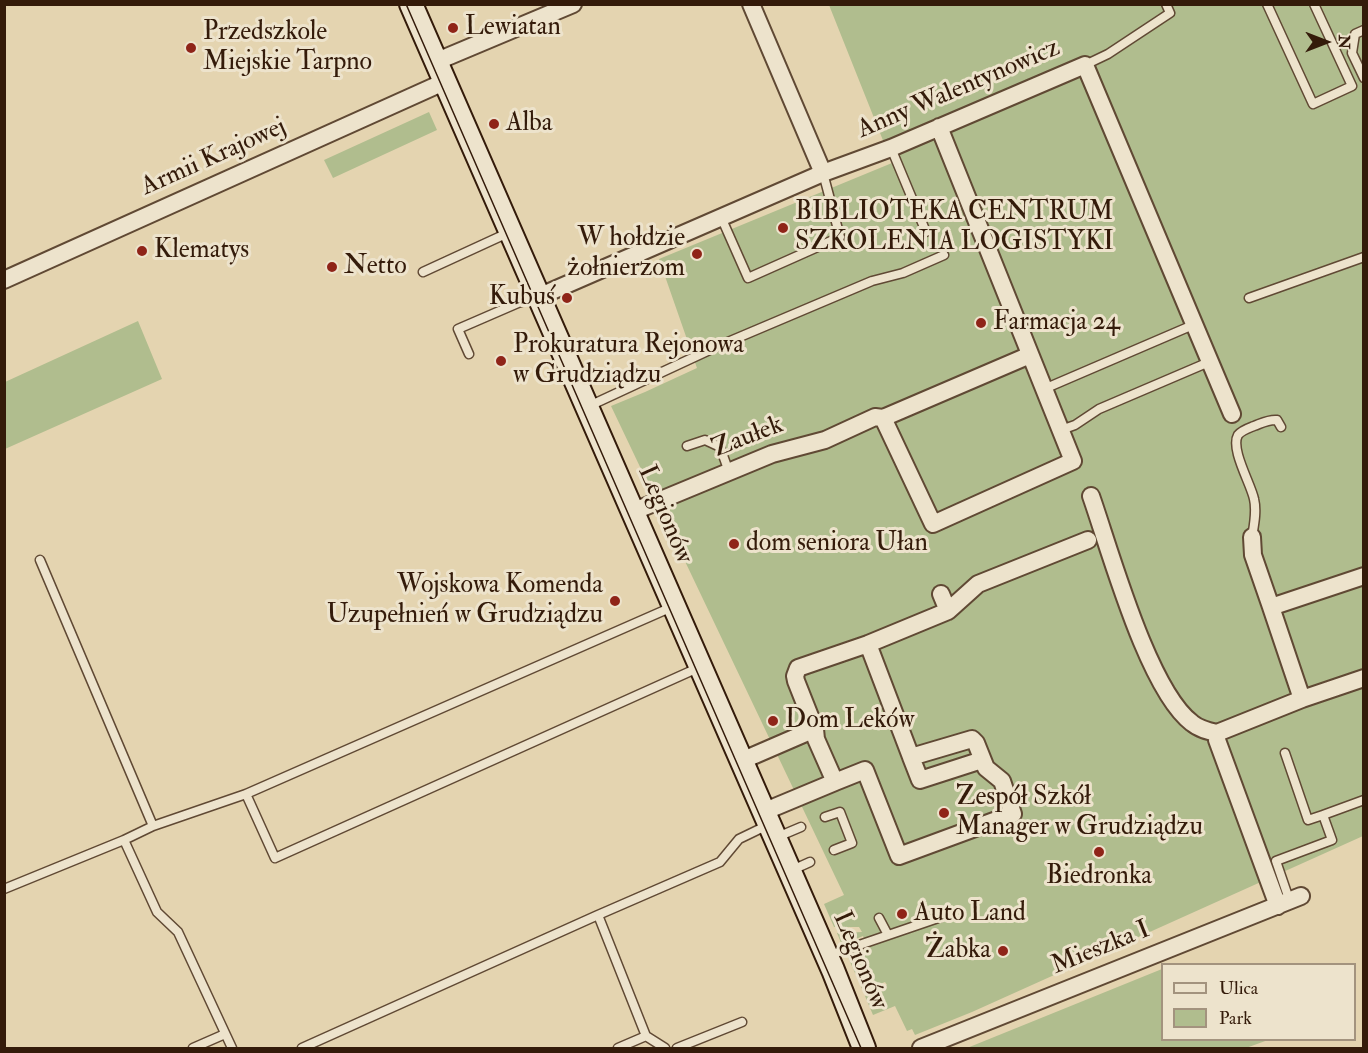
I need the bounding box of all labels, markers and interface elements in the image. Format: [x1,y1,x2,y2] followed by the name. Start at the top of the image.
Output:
[465,12,561,44] place label: Lewiatan
[1296,12,1356,72] north arrow
[203,17,372,78] place label: Przedszkole Miejskie Tarpno
[446,21,460,35] marker: Lewiatan
[853,33,1065,147] street label: Anny Walentynowicz
[1334,35,1354,49] text: N
[184,41,198,55] marker: Przedszkole Miejskie Tarpno
[506,108,553,140] place label: Alba
[137,112,291,204] street label: Armii Krajowej
[487,117,501,131] marker: Alba
[795,197,1114,258] place label: BIBLIOTEKA CENTRUM SZKOLENIA LOGISTYKI
[776,221,790,235] marker: BIBLIOTEKA CENTRUM SZKOLENIA LOGISTYKI
[567,223,685,284] place label: W hołdzie żołnierzom
[154,235,249,267] place label: Klematys
[135,244,149,258] marker: Klematys
[690,247,704,261] marker: W hołdzie żołnierzom
[344,251,407,283] place label: Netto
[325,260,339,274] marker: Netto
[489,282,555,314] place label: Kubuś
[560,291,574,305] marker: Kubuś
[993,307,1120,339] place label: Farmacja 24
[974,316,988,330] marker: Farmacja 24
[513,330,744,392] place label: Prokuratura Rejonowa w Grudziądzu
[494,354,508,368] marker: Prokuratura Rejonowa w Grudziądzu
[708,410,788,466] street label: Zaułek
[629,461,699,569] street label: Legionów
[746,528,928,560] place label: dom seniora Ułan
[727,537,741,551] marker: dom seniora Ułan
[327,570,603,632] place label: Wojskowa Komenda Uzupełnień w Grudziądzu
[608,594,622,608] marker: Wojskowa Komenda Uzupełnień w Grudziądzu
[785,705,914,737] place label: Dom Leków
[766,714,780,728] marker: Dom Leków
[956,782,1203,844] place label: Zespół Szkół Manager w Grudziądzu
[937,806,951,820] marker: Zespół Szkół Manager w Grudziądzu
[1092,845,1106,859] marker: Biedronka
[1046,861,1152,893] place label: Biedronka
[914,898,1026,930] place label: Auto Land
[824,907,894,1015] street label: Legionów
[895,907,909,921] marker: Auto Land
[1047,915,1155,983] street label: Mieszka I
[925,935,991,967] place label: Żabka
[996,944,1010,958] marker: Żabka
[1161,963,1356,1041] legend
[1219,977,1258,1000] text: Ulica
[1219,1007,1252,1030] text: Park

